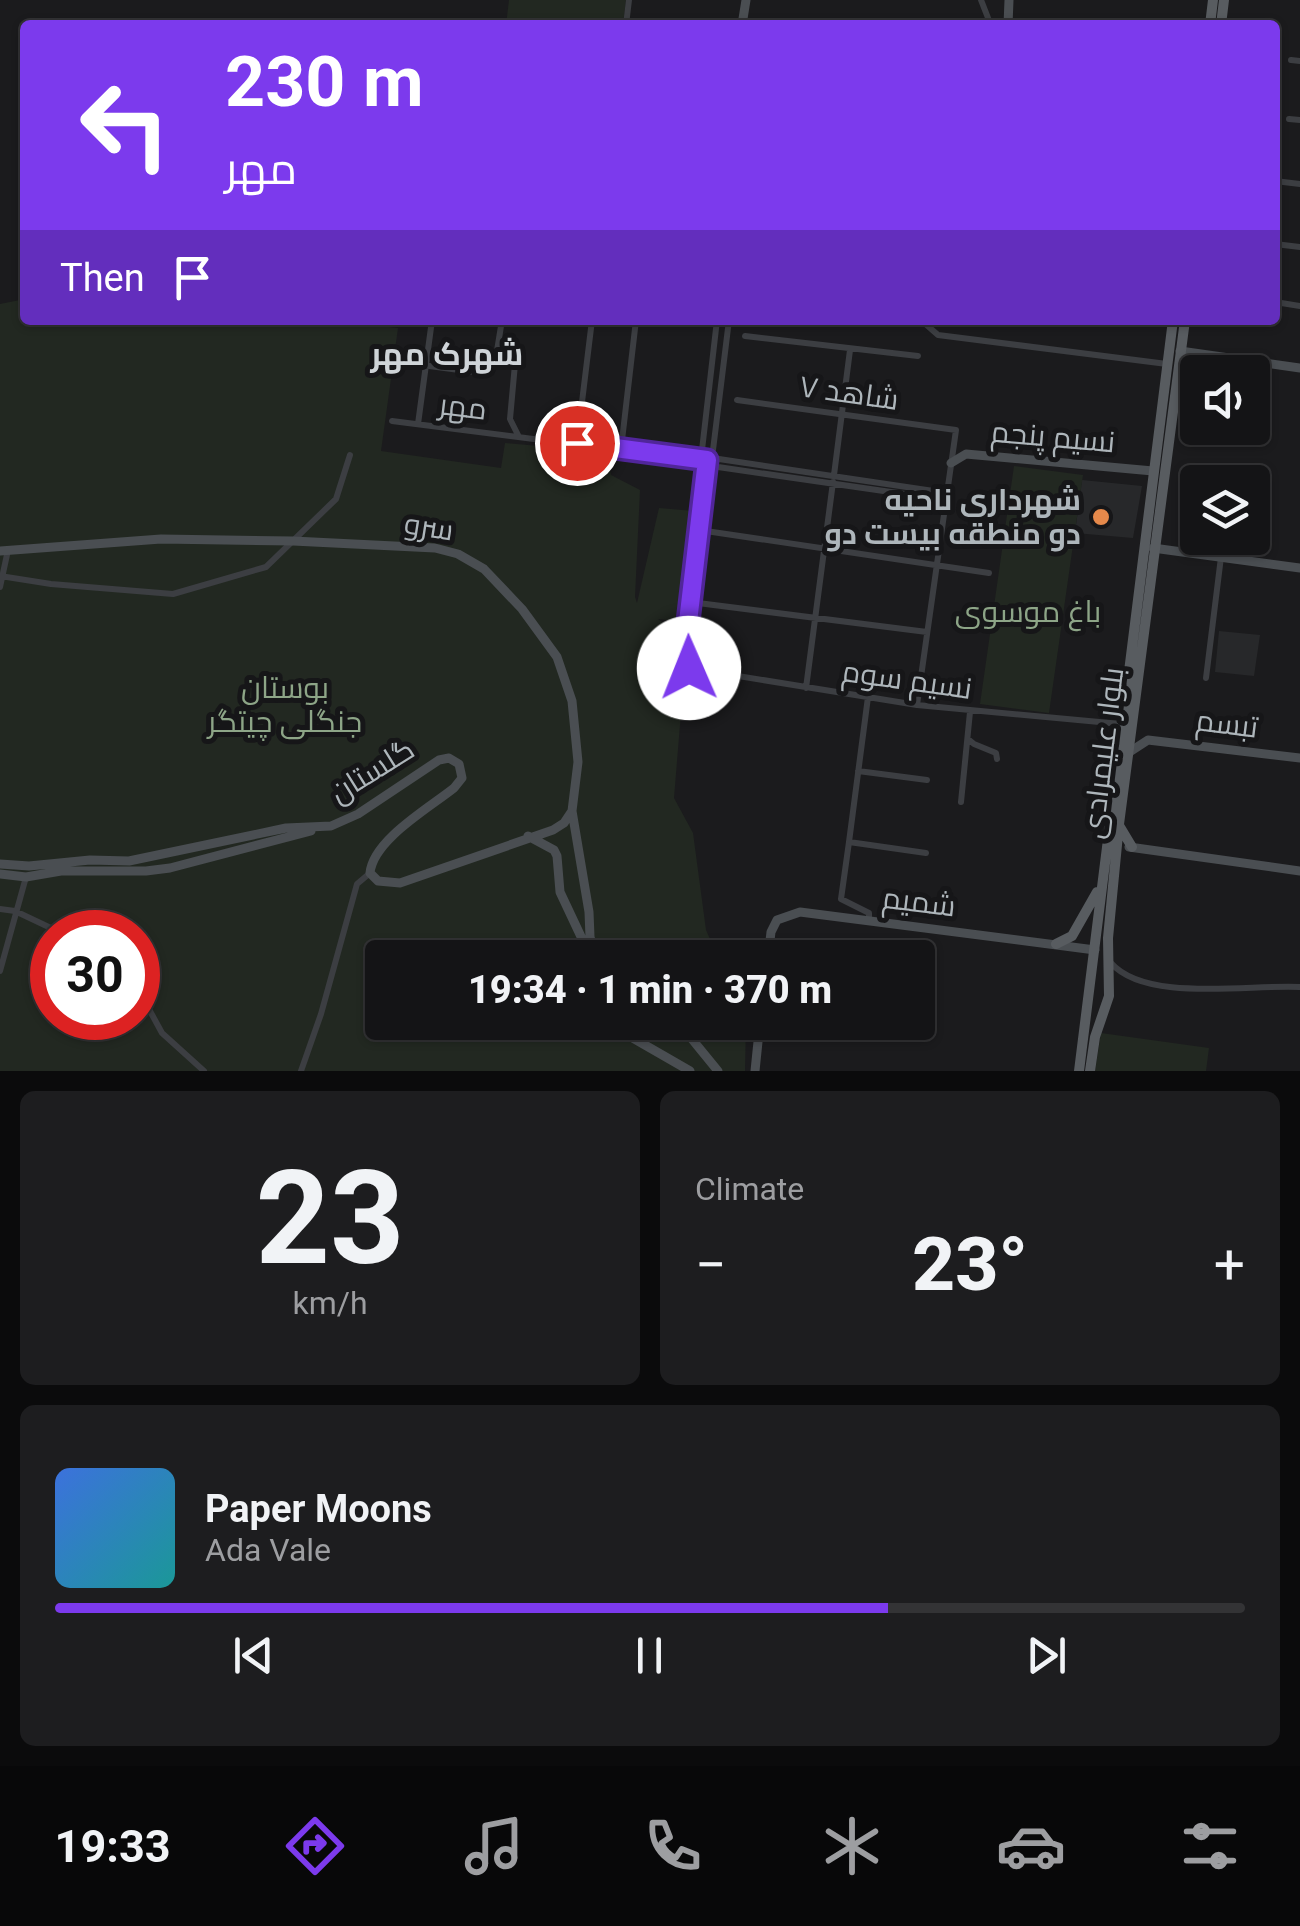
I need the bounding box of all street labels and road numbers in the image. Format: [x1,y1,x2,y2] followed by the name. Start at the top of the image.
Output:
[797,368,901,417] street label: شاهد ۷
[435,386,489,428] street label: مهر
[989,414,1117,462] street label: نسیم پنجم
[402,505,456,548] street label: سرو
[839,653,974,709] street label: نسیم سوم
[1075,665,1130,841] street label: بلوار علیمرادی
[1194,702,1260,748] street label: تبسم
[323,731,420,810] street label: گلستان
[880,880,958,926] street label: شمیم

